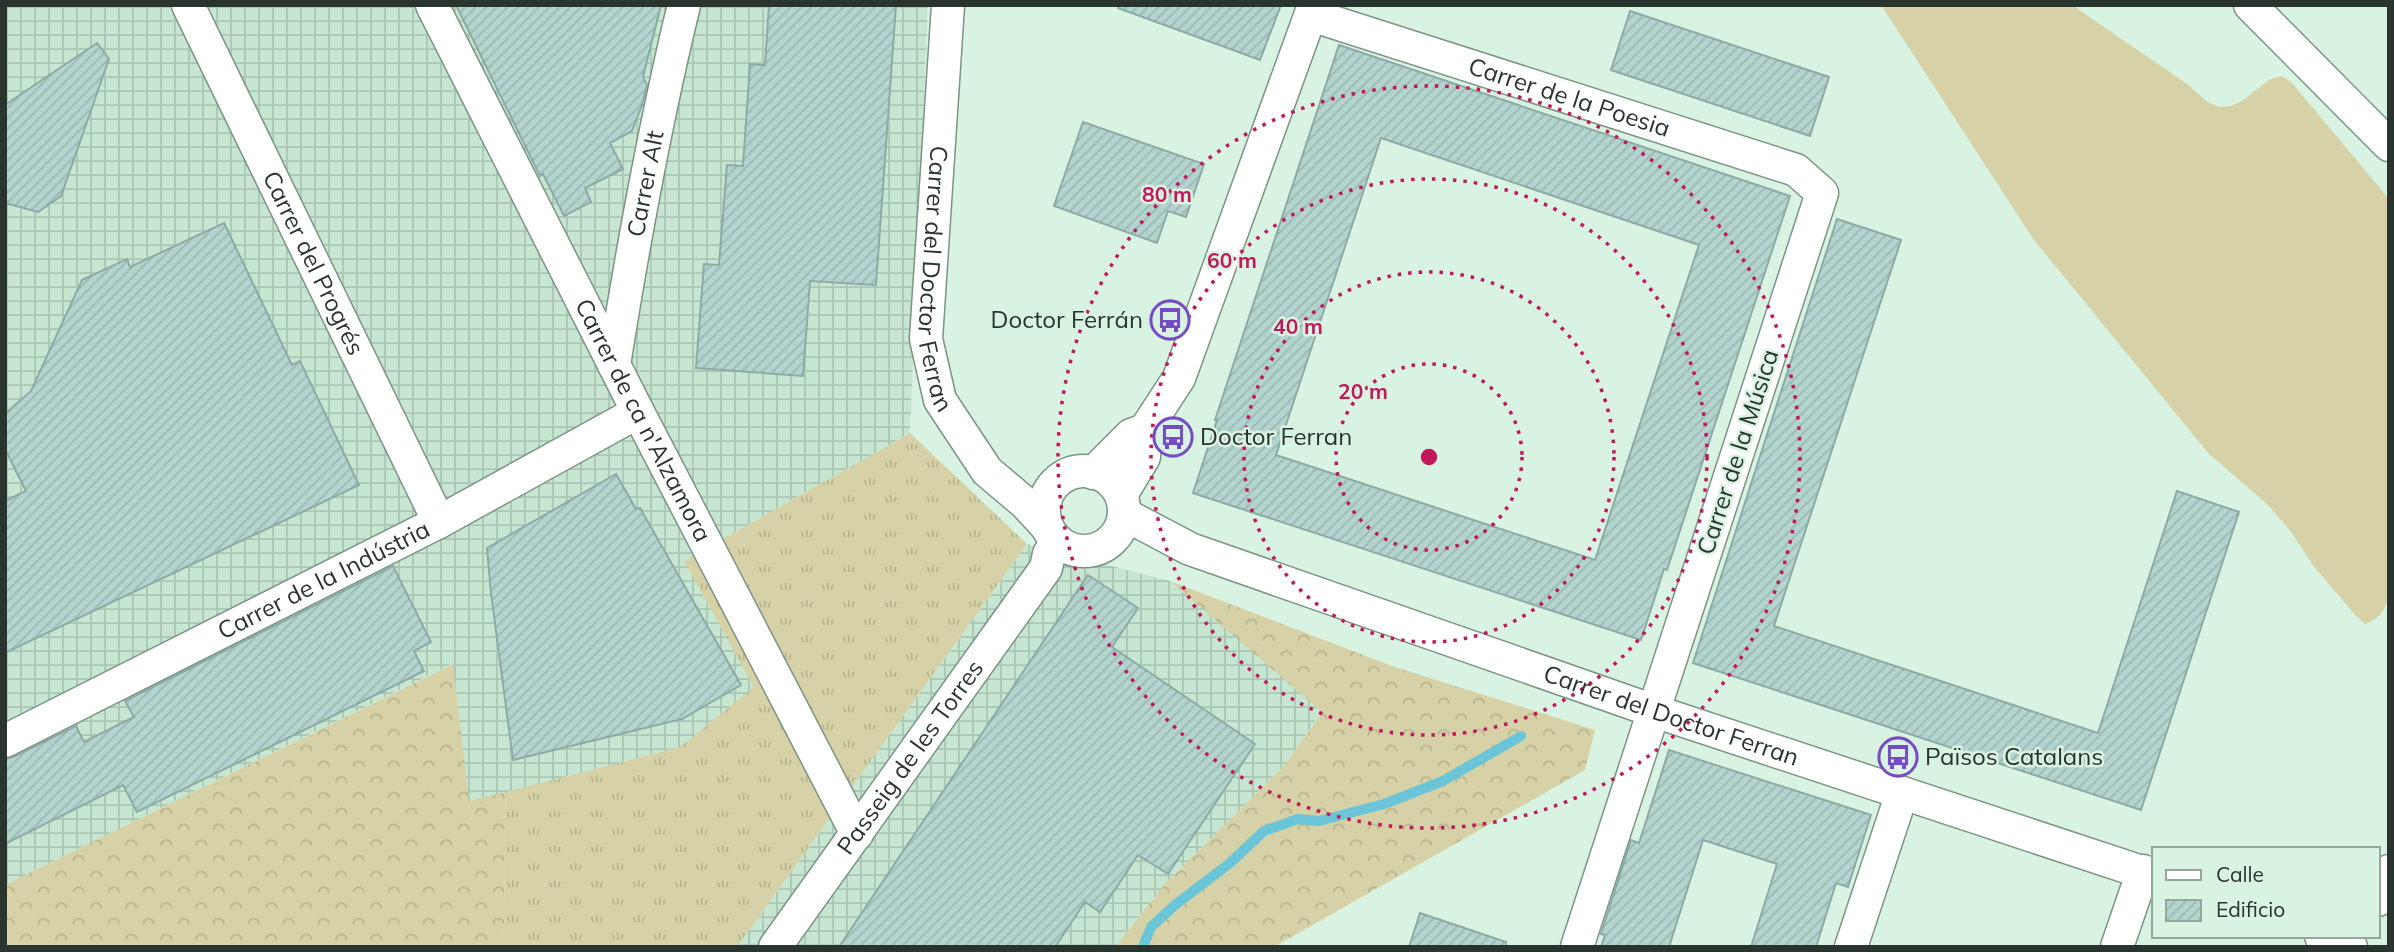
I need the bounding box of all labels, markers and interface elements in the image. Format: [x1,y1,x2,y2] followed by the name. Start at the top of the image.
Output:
[1465,50,1674,143] street label: Carrer de la Poesia
[620,128,670,239] street label: Carrer Alt
[912,145,960,417] street label: Carrer del Doctor Ferran
[257,166,372,360] street label: Carrer del Progrés
[1142,181,1192,207] text: 80 m
[1207,247,1257,273] text: 60 m
[569,293,719,547] street label: Carrer de ca n'Alzamora
[1149,299,1191,341] bus stop icon: Doctor Ferrán
[991,304,1143,334] place label: Doctor Ferrán
[1273,313,1323,339] text: 40 m
[1690,345,1784,558] street label: Carrer de la Música
[1338,378,1388,404] text: 20 m
[1152,416,1194,458] bus stop icon: Doctor Ferran
[1200,421,1352,451] place label: Doctor Ferran
[1417,445,1441,469] centre of rings
[212,513,434,645] street label: Carrer de la Indústria
[830,654,989,860] street label: Passeig de les Torres
[1540,658,1803,772] street label: Carrer del Doctor Ferran
[1877,736,1919,778] bus stop icon: Països Catalans
[1925,741,2103,771] place label: Països Catalans
[2152,847,2380,938] legend
[2216,861,2264,887] text: Calle
[2216,896,2285,922] text: Edificio

